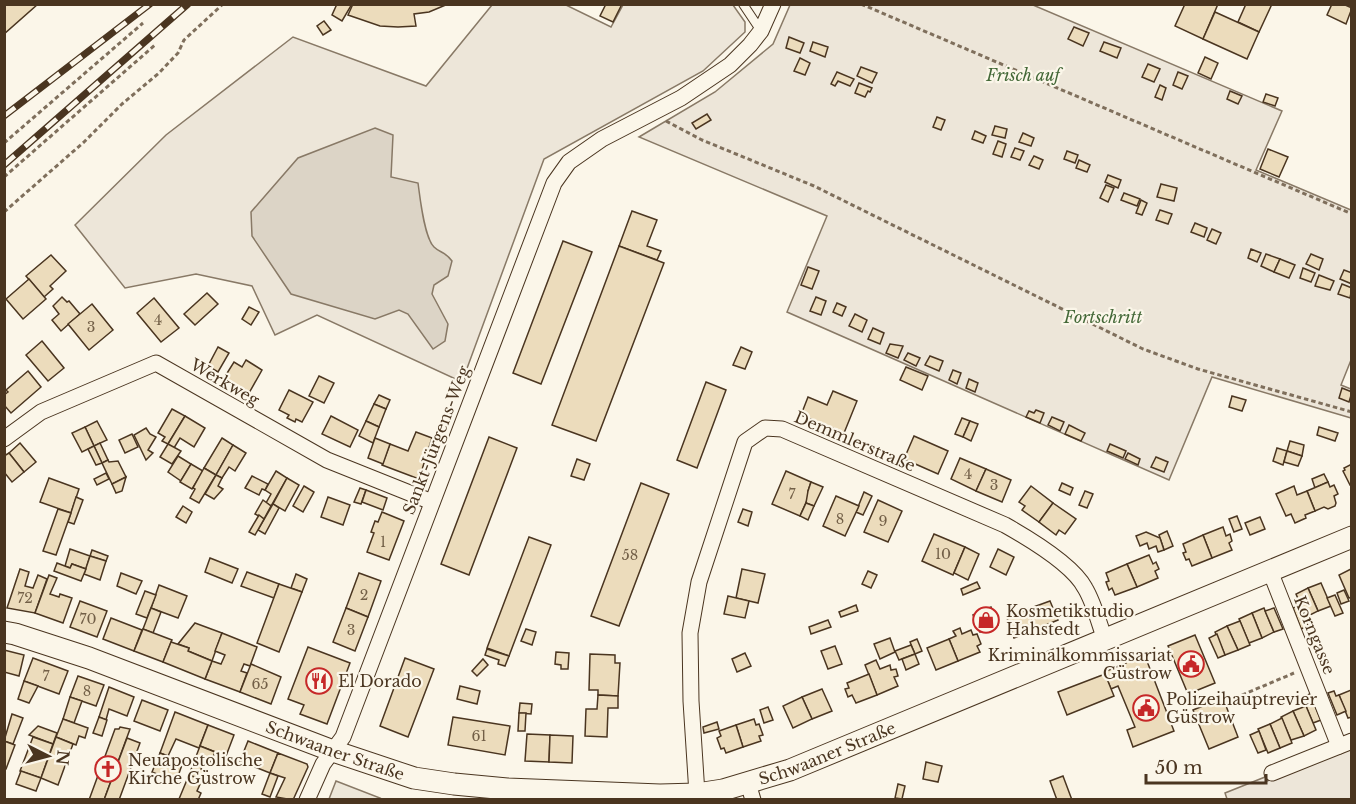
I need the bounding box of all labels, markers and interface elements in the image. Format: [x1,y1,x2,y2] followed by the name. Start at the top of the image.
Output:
[985,65,1063,85] park label: Frisch auf
[1063,307,1142,327] park label: Fortschritt
[154,311,162,329] house number: 4
[87,318,95,336] house number: 3
[186,354,263,410] street label: Werkweg
[398,362,474,517] street label: Sankt-Jürgens-Weg
[791,406,919,476] street label: Demmlerstraße
[964,465,972,483] house number: 4
[990,476,998,494] house number: 3
[788,485,796,503] house number: 7
[836,510,844,528] house number: 8
[878,512,888,530] house number: 9
[380,533,386,551] house number: 1
[935,545,951,563] house number: 10
[622,546,638,564] house number: 58
[360,586,368,604] house number: 2
[17,589,33,607] house number: 72
[1290,593,1340,677] street label: Korngasse
[1006,601,1134,639] place label: Kosmetikstudio Hahstedt
[971,605,1001,635] shop icon: Kosmetikstudio Hahstedt
[79,610,97,628] house number: 70
[347,621,355,639] house number: 3
[988,645,1172,683] place label: Kriminalkommissariat Güstrow
[1176,649,1206,679] public building icon: Kriminalkommissariat Güstrow
[304,666,334,696] restaurant icon: El Dorado
[42,667,50,685] house number: 7
[338,671,422,691] place label: El Dorado
[252,675,269,693] house number: 65
[83,682,91,700] house number: 8
[1166,689,1317,727] place label: Polizeihauptrevier Güstrow
[1131,693,1161,723] public building icon: Polizeihauptrevier Güstrow
[263,716,407,784] street label: Schwaaner Straße
[756,717,899,789] street label: Schwaaner Straße
[18,726,78,786] north arrow
[471,727,487,745] house number: 61
[1146,747,1266,785] scale bar
[52,749,74,766] text: N
[128,750,263,788] place label: Neuapostolische Kirche Güstrow
[93,754,123,784] church icon: Neuapostolische Kirche Güstrow
[1155,757,1203,779] text: 50 m

